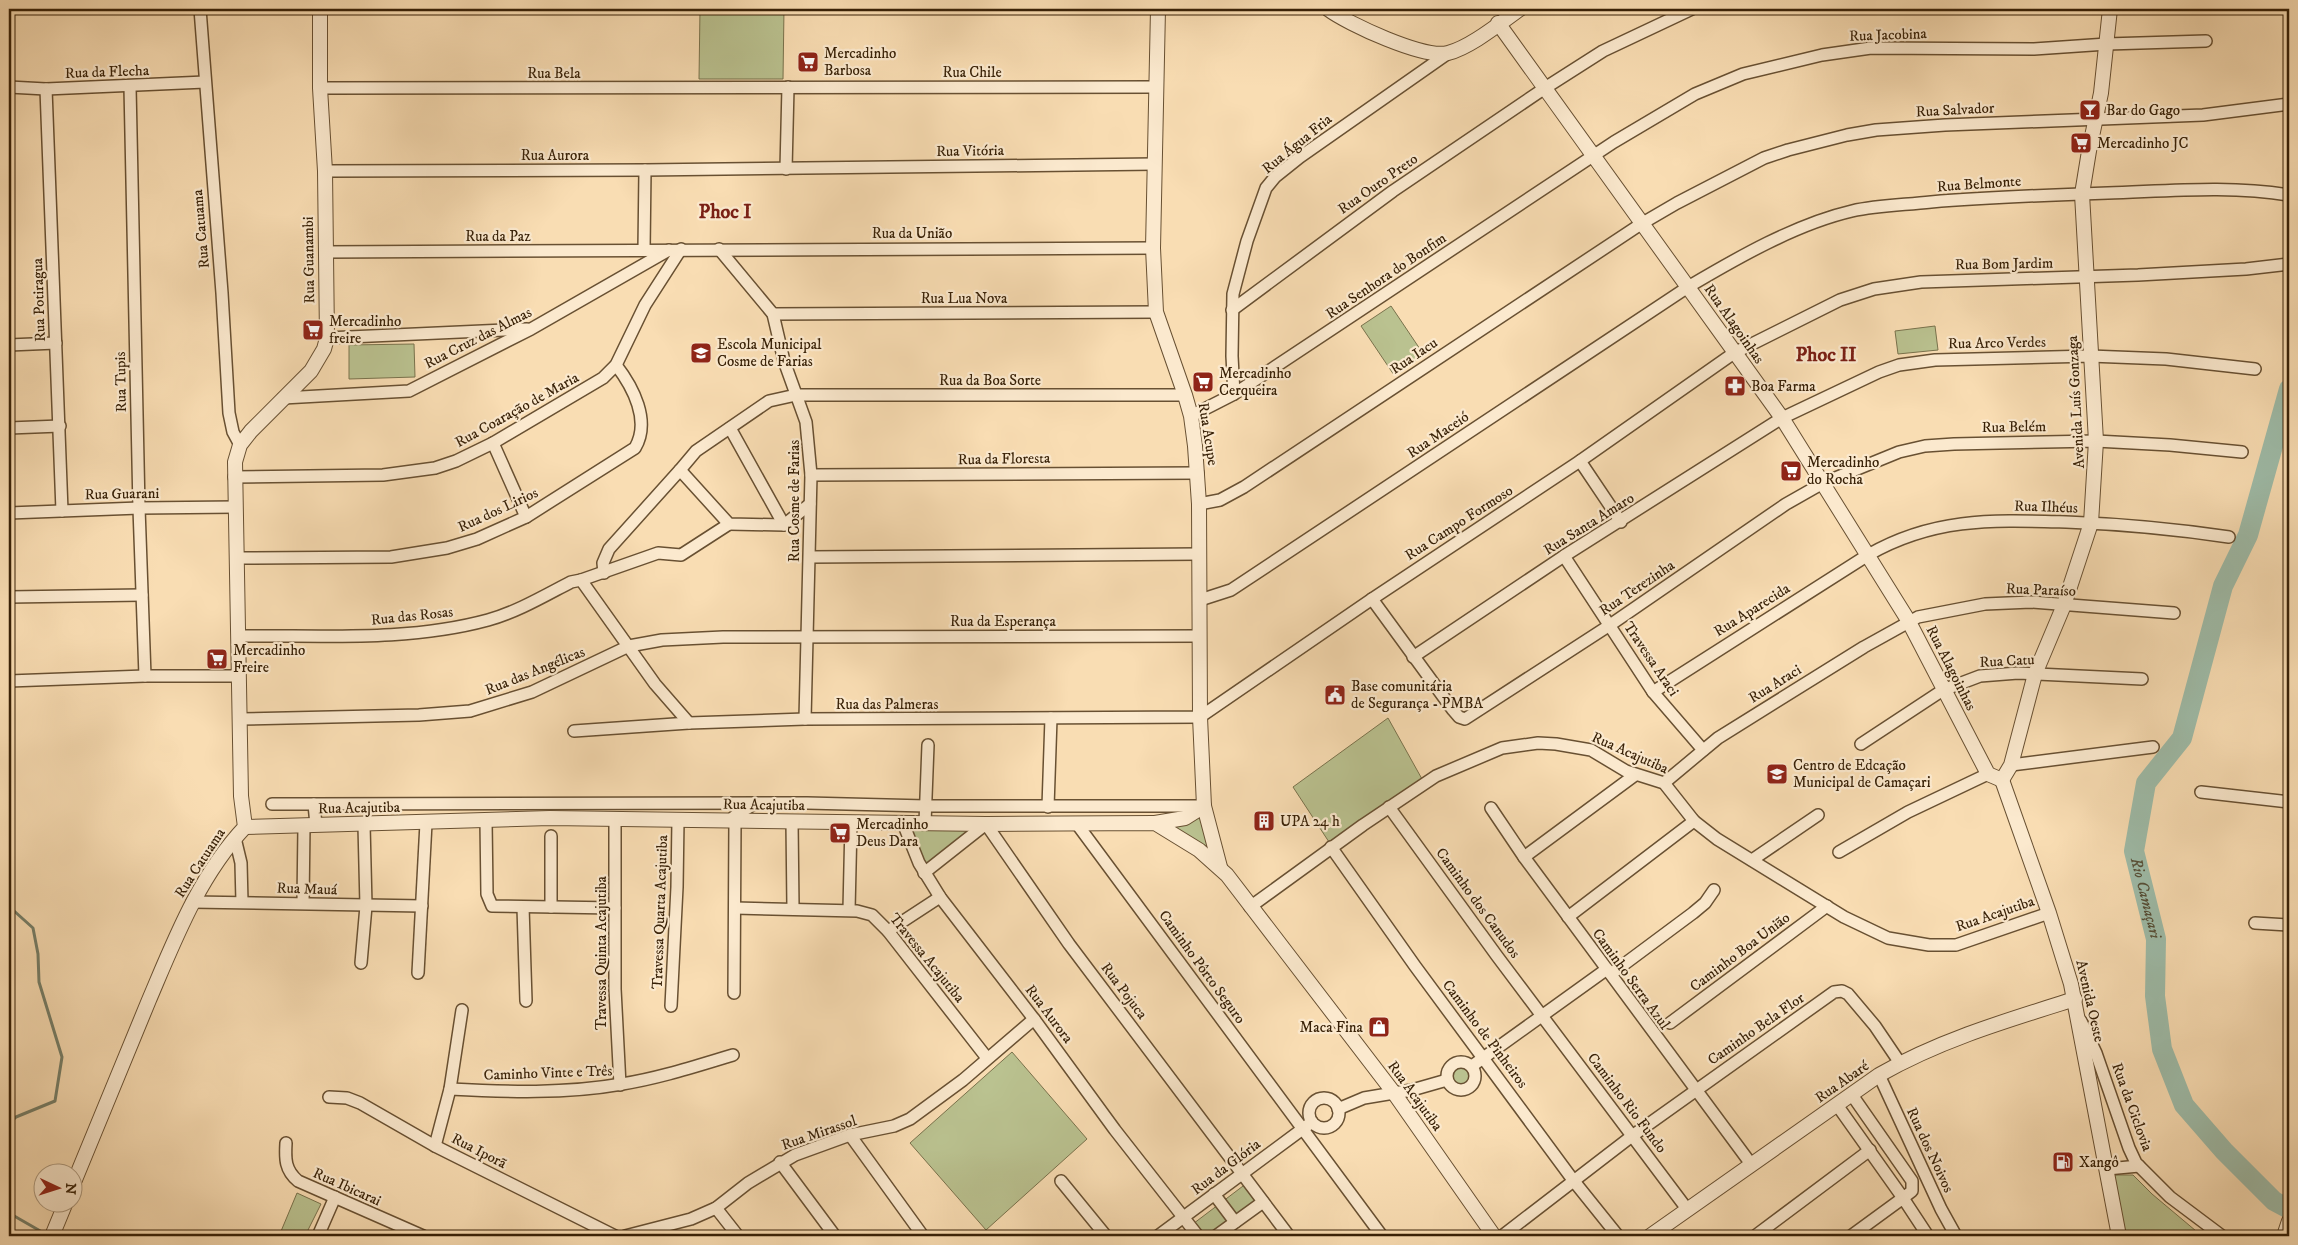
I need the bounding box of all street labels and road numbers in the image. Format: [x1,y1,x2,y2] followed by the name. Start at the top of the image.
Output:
[1849,24,1928,46] street label: Rua Jacobina
[64,61,150,83] street label: Rua da Flecha
[942,63,1002,82] street label: Rua Chile
[527,64,581,83] street label: Rua Bela
[1915,98,1995,122] street label: Rua Salvador
[1257,109,1336,178] street label: Rua Água Fria
[936,141,1005,161] street label: Rua Vitória
[521,146,590,165] street label: Rua Aurora
[1334,149,1422,219] street label: Rua Ouro Preto
[1936,172,2022,196] street label: Rua Belmonte
[188,188,214,269] street label: Rua Catuama
[299,216,319,304] street label: Rua Guanambi
[872,224,952,243] street label: Rua da União
[465,227,531,246] street label: Rua da Paz
[1322,229,1450,323] street label: Rua Senhora do Bonfim
[1955,254,2053,274] street label: Rua Bom Jardim
[28,257,50,342] street label: Rua Potiragua
[1700,281,1768,367] street label: Rua Alagoinhas
[921,289,1008,308] street label: Rua Lua Nova
[421,303,535,373] street label: Rua Cruz das Almas
[1387,333,1441,379] street label: Rua Iacu
[1948,333,2046,353] street label: Rua Arco Verdes
[2063,334,2089,469] street label: Avenida Luís Gonzaga
[111,351,131,413] street label: Rua Tupis
[452,368,583,452] street label: Rua Coaração de Maria
[939,371,1041,390] street label: Rua da Boa Sorte
[1194,401,1222,467] street label: Rua Acupe
[1403,407,1473,463] street label: Rua Maceió
[1982,417,2046,437] street label: Rua Belém
[785,440,804,562] street label: Rua Cosme de Farias
[957,449,1051,469] street label: Rua da Floresta
[1401,481,1517,565] street label: Rua Campo Formoso
[455,483,541,537] street label: Rua dos Lirios
[85,484,160,504] street label: Rua Guarani
[1540,489,1638,559] street label: Rua Santa Amaro
[2014,496,2078,518] street label: Rua Ilhéus
[1596,555,1679,620] street label: Rua Terezinha
[1710,579,1794,641] street label: Rua Aparecida
[2006,579,2076,601] street label: Rua Paraíso
[370,602,454,630] street label: Rua das Rosas
[950,612,1057,631] street label: Rua da Esperança
[1619,618,1683,700] street label: Travessa Araci
[1921,622,1981,714] street label: Rua Alagoinhas
[482,642,588,700] street label: Rua das Angélicas
[1979,650,2035,672] street label: Rua Catu
[1745,660,1805,708] street label: Rua Araci
[836,695,938,714] street label: Rua das Palmeras
[1589,728,1672,779] street label: Rua Acajutiba
[723,795,806,815] street label: Rua Acajutiba
[318,798,401,818] street label: Rua Acajutiba
[170,824,230,901] street label: Rua Catuama
[648,834,672,989] street label: Travessa Quarta Acajutiba
[1432,844,1524,962] street label: Caminho dos Canudos
[592,875,611,1030] street label: Travessa Quinta Acajutiba
[276,878,338,900] street label: Rua Mauá
[1953,891,2037,936] street label: Rua Acajutiba
[1154,907,1250,1027] street label: Caminho Pôrto Seguro
[1686,908,1794,996] street label: Caminho Boa União
[885,910,969,1007] street label: Travessa Acajutiba
[1588,925,1674,1034] street label: Caminho Serra Azul
[2071,958,2109,1044] street label: Avenida Oeste
[1096,959,1152,1024] street label: Rua Pojuca
[1438,976,1532,1092] street label: Caminho de Pinheiros
[1021,981,1078,1048] street label: Rua Aurora
[1704,988,1808,1069] street label: Caminho Bela Flor
[1583,1049,1671,1157] street label: Caminho Rio Fundo
[1811,1056,1873,1107] street label: Rua Abaré
[1383,1057,1447,1135] street label: Rua Acajutiba
[2107,1060,2157,1154] street label: Rua da Ciclovia
[483,1061,613,1085] street label: Caminho Vinte e Três
[1902,1104,1958,1196] street label: Rua dos Noivos
[779,1111,859,1155] street label: Rua Mirassol
[448,1129,510,1173] street label: Rua Iporã
[1188,1134,1265,1199] street label: Rua da Glória
[310,1164,384,1210] street label: Rua Ibicarai

